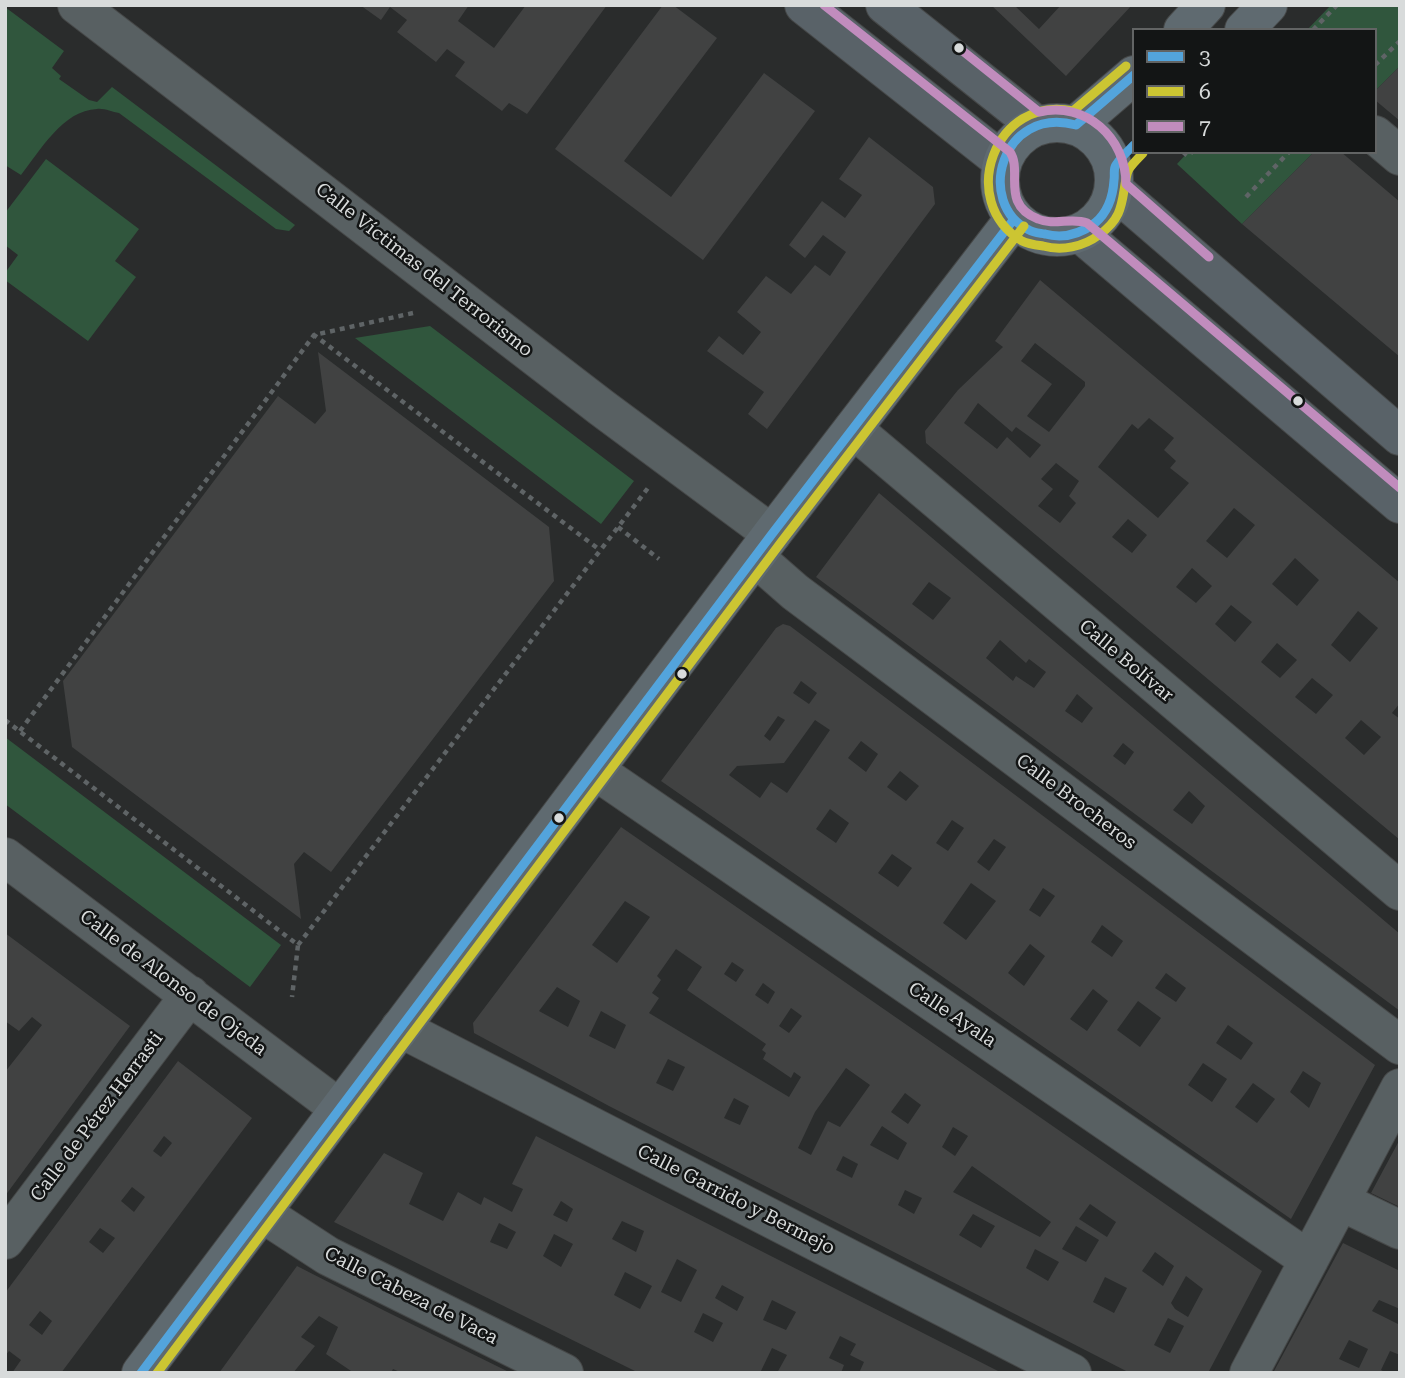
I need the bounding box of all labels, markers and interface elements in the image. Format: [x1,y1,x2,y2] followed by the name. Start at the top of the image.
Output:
[1132,28,1377,154] legend
[952,41,966,55] unlabelled marker
[1199,45,1211,69] text: 3
[1199,80,1211,104] text: 6
[1199,115,1211,139] text: 7
[311,178,537,362] street label: Calle Víctimas del Terrorismo
[1291,394,1305,408] unlabelled marker
[1074,615,1178,707] street label: Calle Bolívar
[675,667,689,681] unlabelled marker
[1011,749,1141,855] street label: Calle Brocheros
[552,811,566,825] unlabelled marker
[75,905,271,1061] street label: Calle de Alonso de Ojeda
[904,977,1000,1053] street label: Calle Ayala
[26,1028,168,1206] street label: Calle de Pérez Herrasti
[633,1140,839,1260] street label: Calle Garrido y Bermejo
[320,1242,502,1350] street label: Calle Cabeza de Vaca

